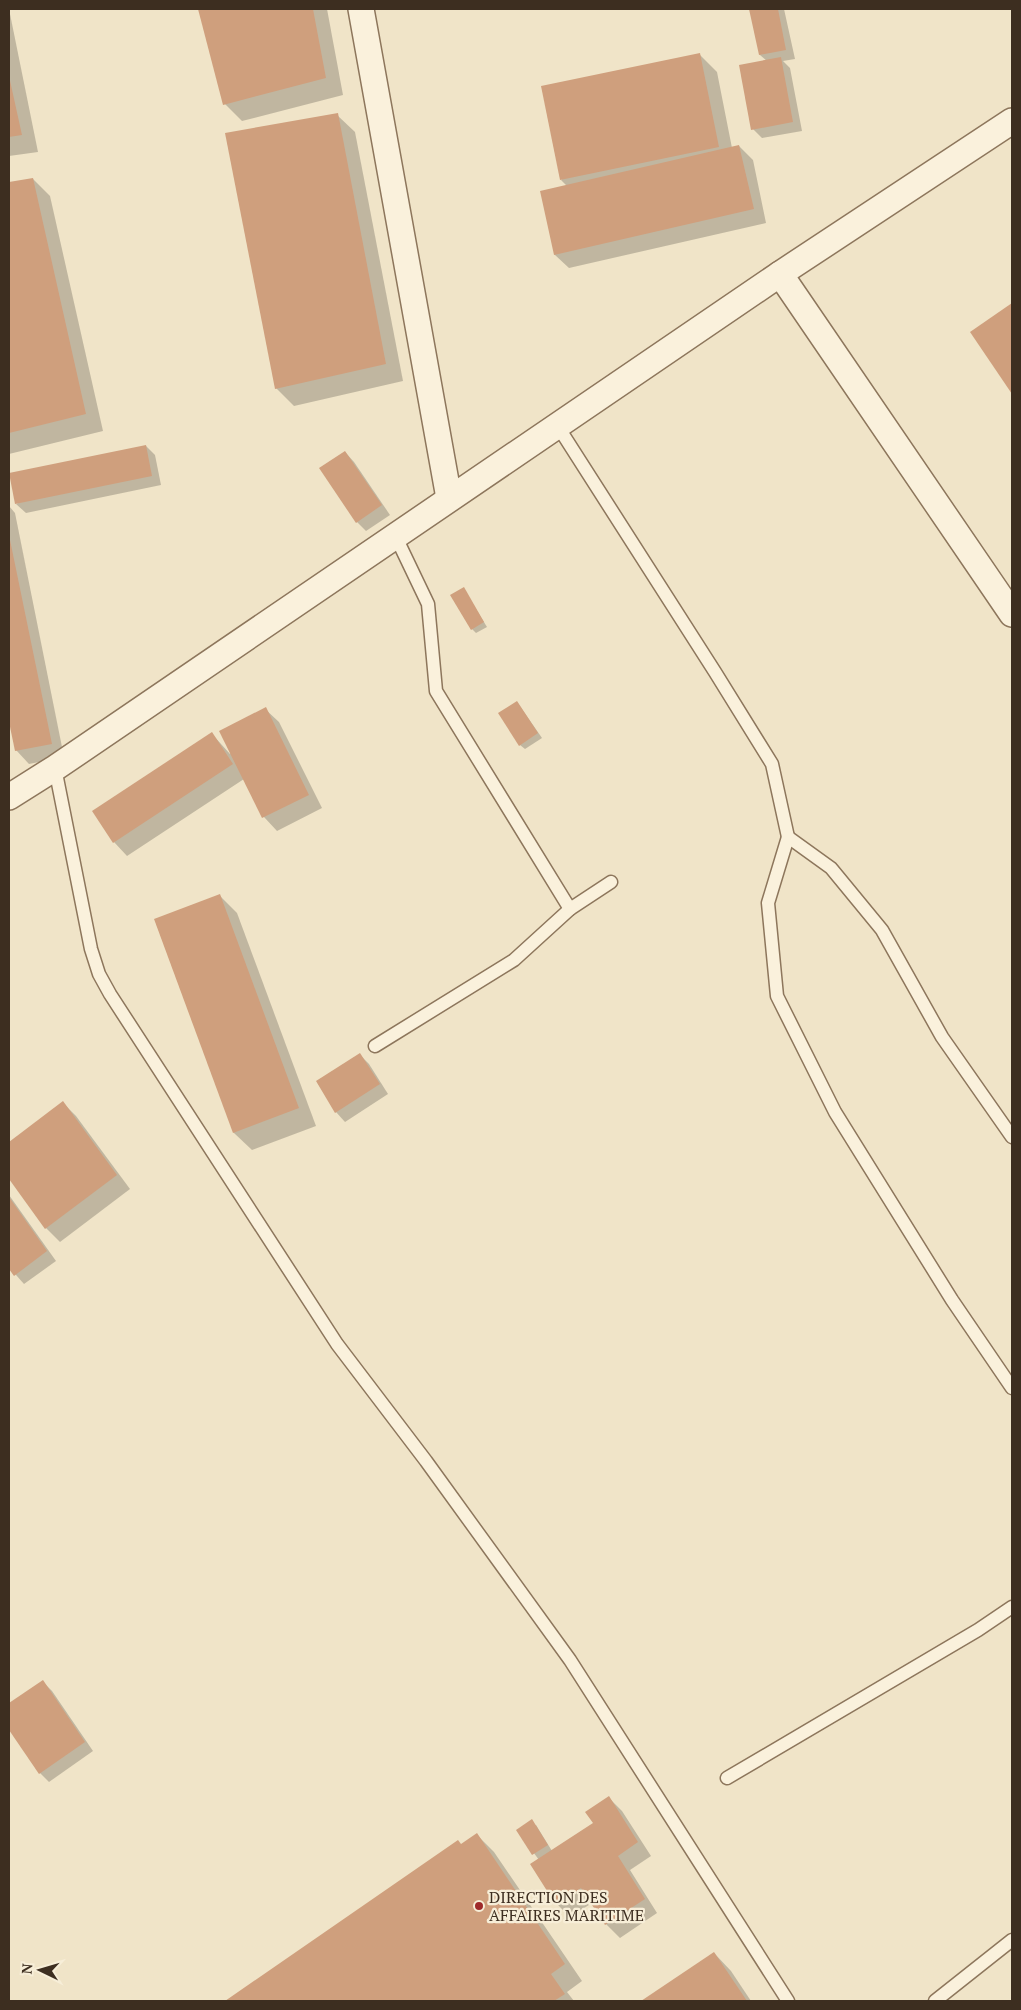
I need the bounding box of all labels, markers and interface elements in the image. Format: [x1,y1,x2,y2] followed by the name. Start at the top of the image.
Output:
[489,1886,644,1926] place label: DIRECTION DES AFFAIRES MARITIME
[473,1900,485,1912] marker: DIRECTION DES AFFAIRES MARITIME
[15,1945,65,1995] north arrow
[17,1962,37,1975] text: N

